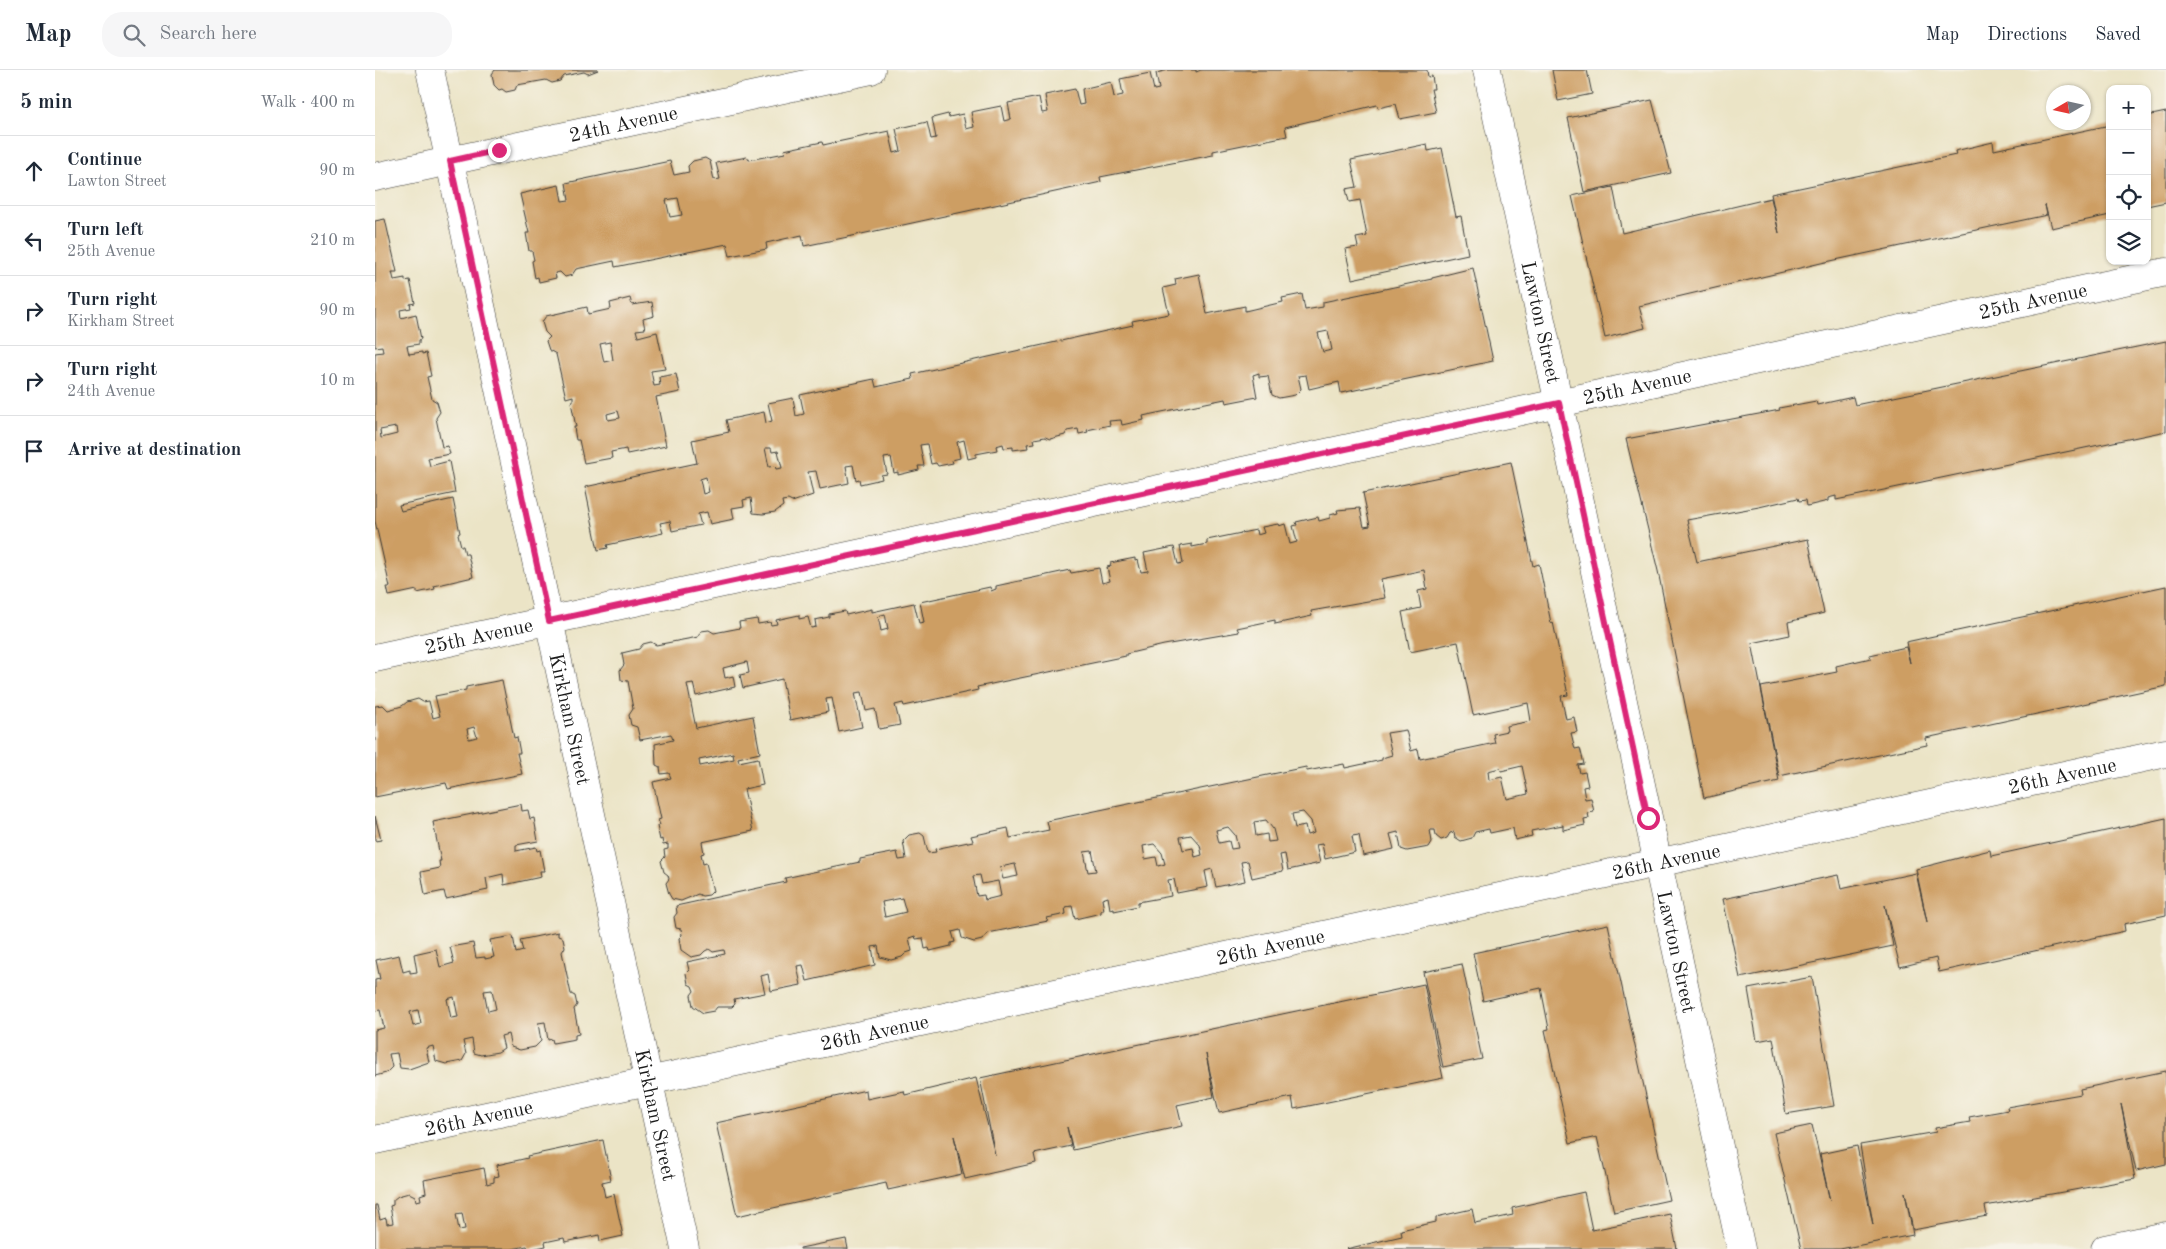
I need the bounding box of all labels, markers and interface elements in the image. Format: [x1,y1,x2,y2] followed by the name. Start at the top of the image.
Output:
[102,12,452,57] search box
[120,21,148,49] icon: search
[25,23,72,47] text: Map
[160,25,257,44] text: Search here
[1926,26,1959,44] text: Map
[1987,26,2067,44] text: Directions
[2095,26,2141,44] text: Saved
[2046,85,2091,130] north arrow
[2106,85,2151,265] map controls
[2106,85,2151,130] button: +
[20,92,73,113] text: 5 min
[260,95,355,111] text: Walk · 400 m
[568,104,680,147] street label: 24th Avenue
[2106,130,2151,175] button: −
[488,139,511,162] route end
[67,151,142,170] text: Continue
[20,157,48,185] icon: ahead
[319,163,355,179] text: 90 m
[67,174,167,190] text: Lawton Street
[2106,175,2151,220] button: locate
[2106,220,2151,265] button: layers
[67,221,144,240] text: Turn left
[20,227,48,255] icon: left
[310,233,355,249] text: 210 m
[67,244,155,260] text: 25th Avenue
[1516,260,1562,386] street label: Lawton Street
[1977,281,2089,324] street label: 25th Avenue
[67,291,157,310] text: Turn right
[20,297,48,325] icon: right
[319,303,355,319] text: 90 m
[67,314,175,330] text: Kirkham Street
[67,361,157,380] text: Turn right
[20,367,48,395] icon: right
[1581,367,1693,409] street label: 25th Avenue
[319,373,355,389] text: 10 m
[67,384,155,400] text: 24th Avenue
[20,437,48,465] icon: arrive
[67,441,241,460] text: Arrive at destination
[423,616,535,659] street label: 25th Avenue
[544,652,592,787] street label: Kirkham Street
[2006,756,2118,799] street label: 26th Avenue
[1637,807,1660,830] route start
[1611,842,1723,884] street label: 26th Avenue
[1652,889,1698,1015] street label: Lawton Street
[1215,927,1327,970] street label: 26th Avenue
[819,1013,931,1055] street label: 26th Avenue
[630,1047,678,1183] street label: Kirkham Street
[423,1098,535,1141] street label: 26th Avenue

